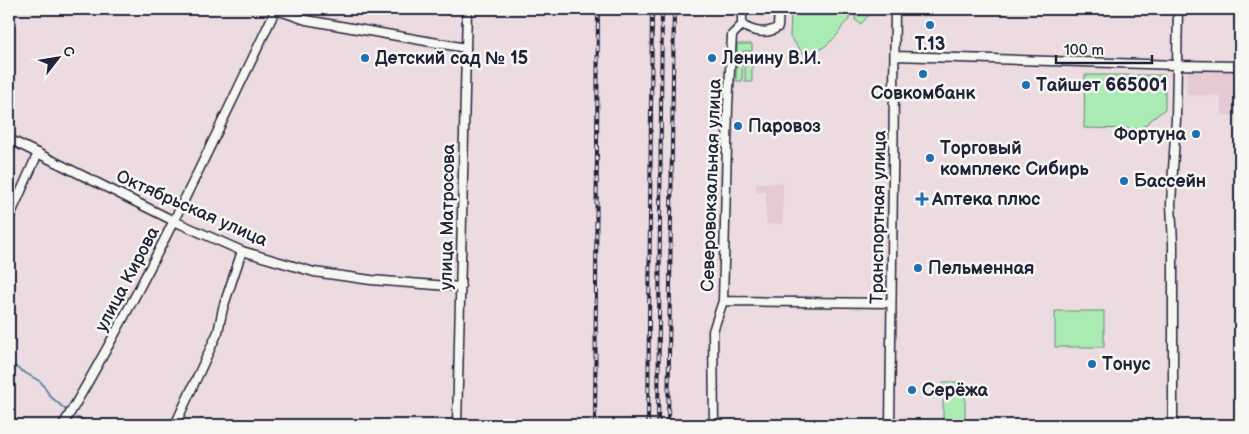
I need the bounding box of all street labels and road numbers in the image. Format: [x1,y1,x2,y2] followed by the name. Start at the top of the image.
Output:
[697,78,726,292] street label: Северовокзальная улица
[866,130,891,304] street label: Транспортная улица
[436,143,459,290] street label: улица Матросова
[113,166,271,251] street label: Октябрьская улица
[91,223,164,335] street label: улица Кирова

